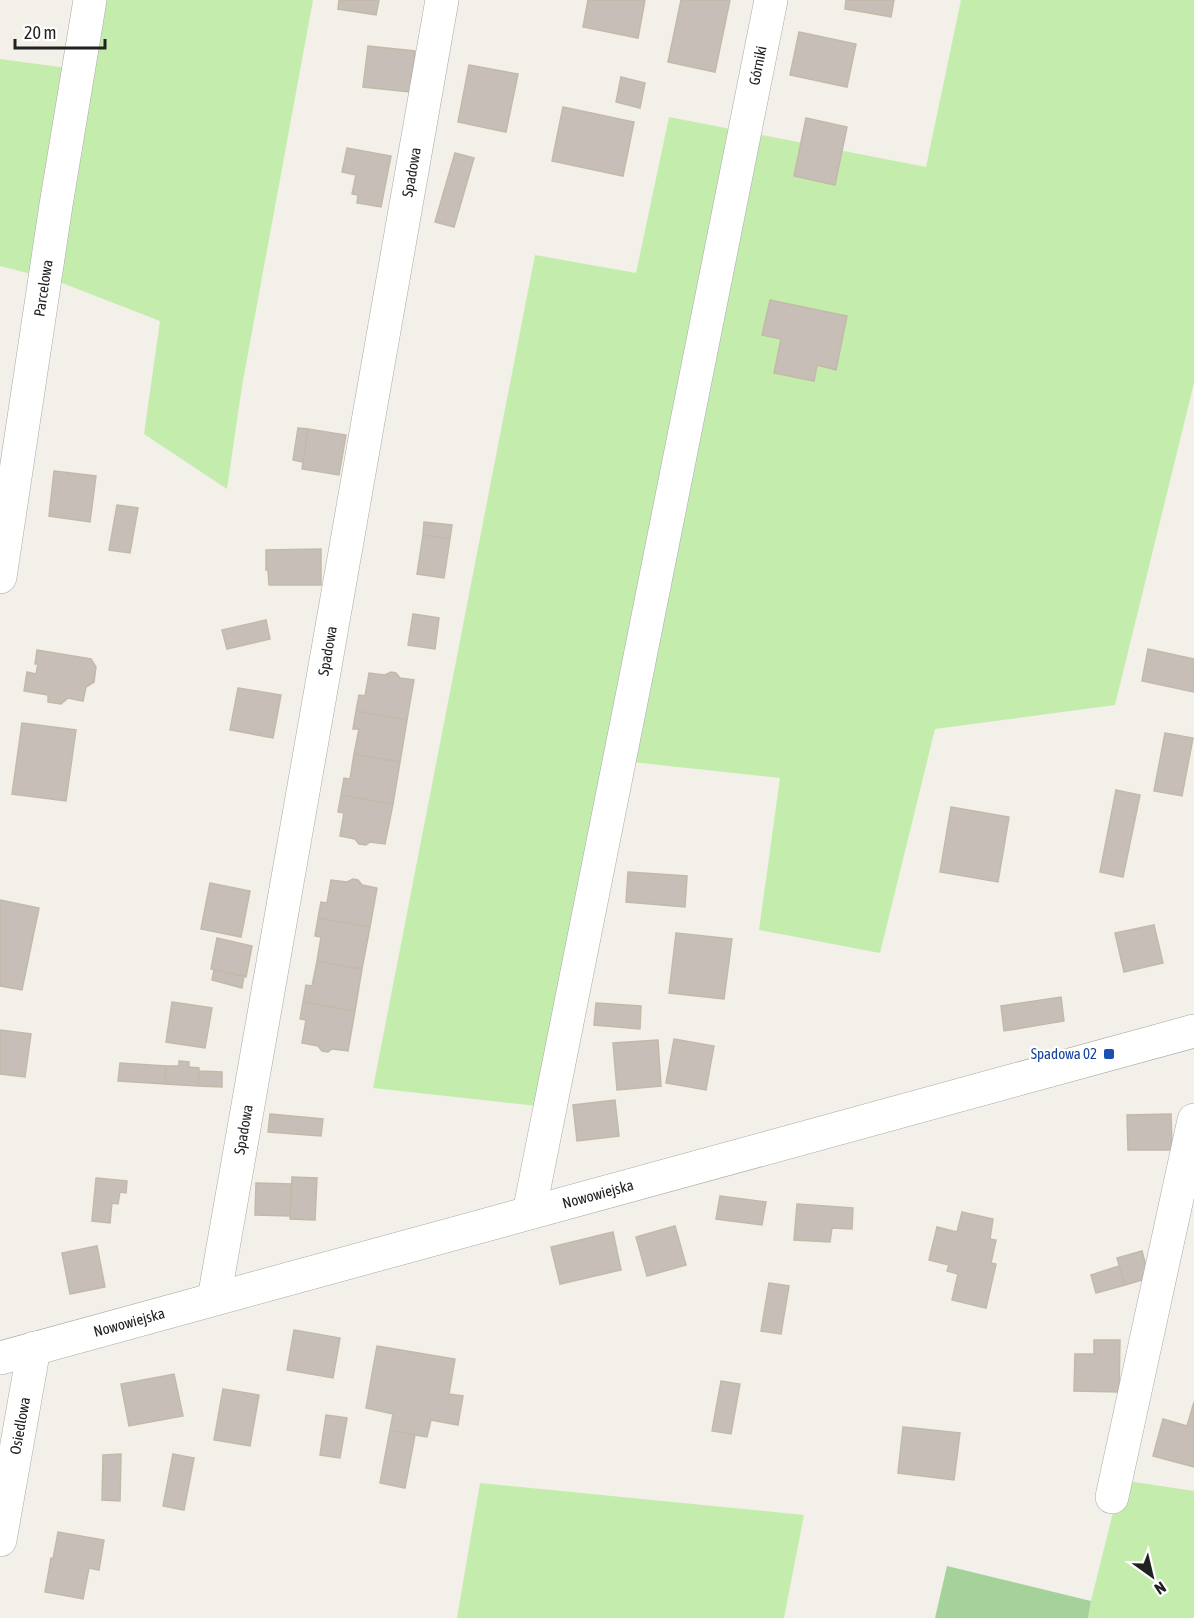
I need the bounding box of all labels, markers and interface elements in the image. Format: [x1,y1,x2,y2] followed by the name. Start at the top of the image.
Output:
[15,12,105,50] scale bar
[24,22,56,43] text: 20 m
[745,44,770,87] street label: Górniki
[399,146,424,198] street label: Spadowa
[30,259,56,318] street label: Parcelowa
[315,625,340,677] street label: Spadowa
[1031,1045,1097,1062] place label: Spadowa 02
[1102,1047,1116,1061] marker: Spadowa 02
[231,1103,256,1156] street label: Spadowa
[560,1176,635,1212] street label: Nowowiejska
[92,1304,167,1340] street label: Nowowiejska
[6,1396,33,1456] street label: Osiedlowa
[1122,1546,1182,1606] north arrow
[1151,1578,1169,1599] text: N

